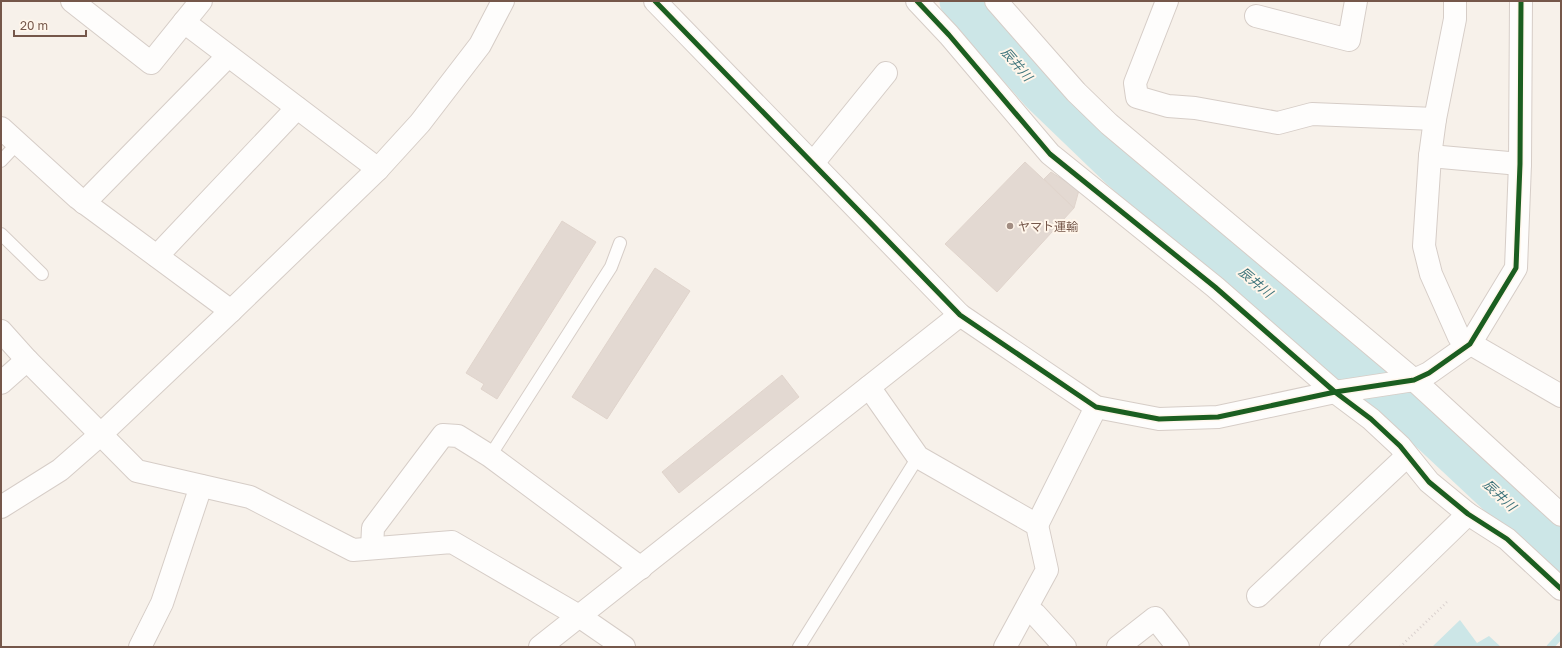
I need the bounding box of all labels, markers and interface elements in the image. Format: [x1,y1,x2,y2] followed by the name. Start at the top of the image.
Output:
[14,12,86,38] scale bar
[20,18,48,33] text: 20 m
[998,44,1037,85] water label: 辰井川
[1018,219,1078,234] place label: ヤマト運輸
[1005,221,1015,231] marker: ヤマト運輸
[1236,263,1278,302] water label: 辰井川
[1480,476,1521,516] water label: 辰井川

